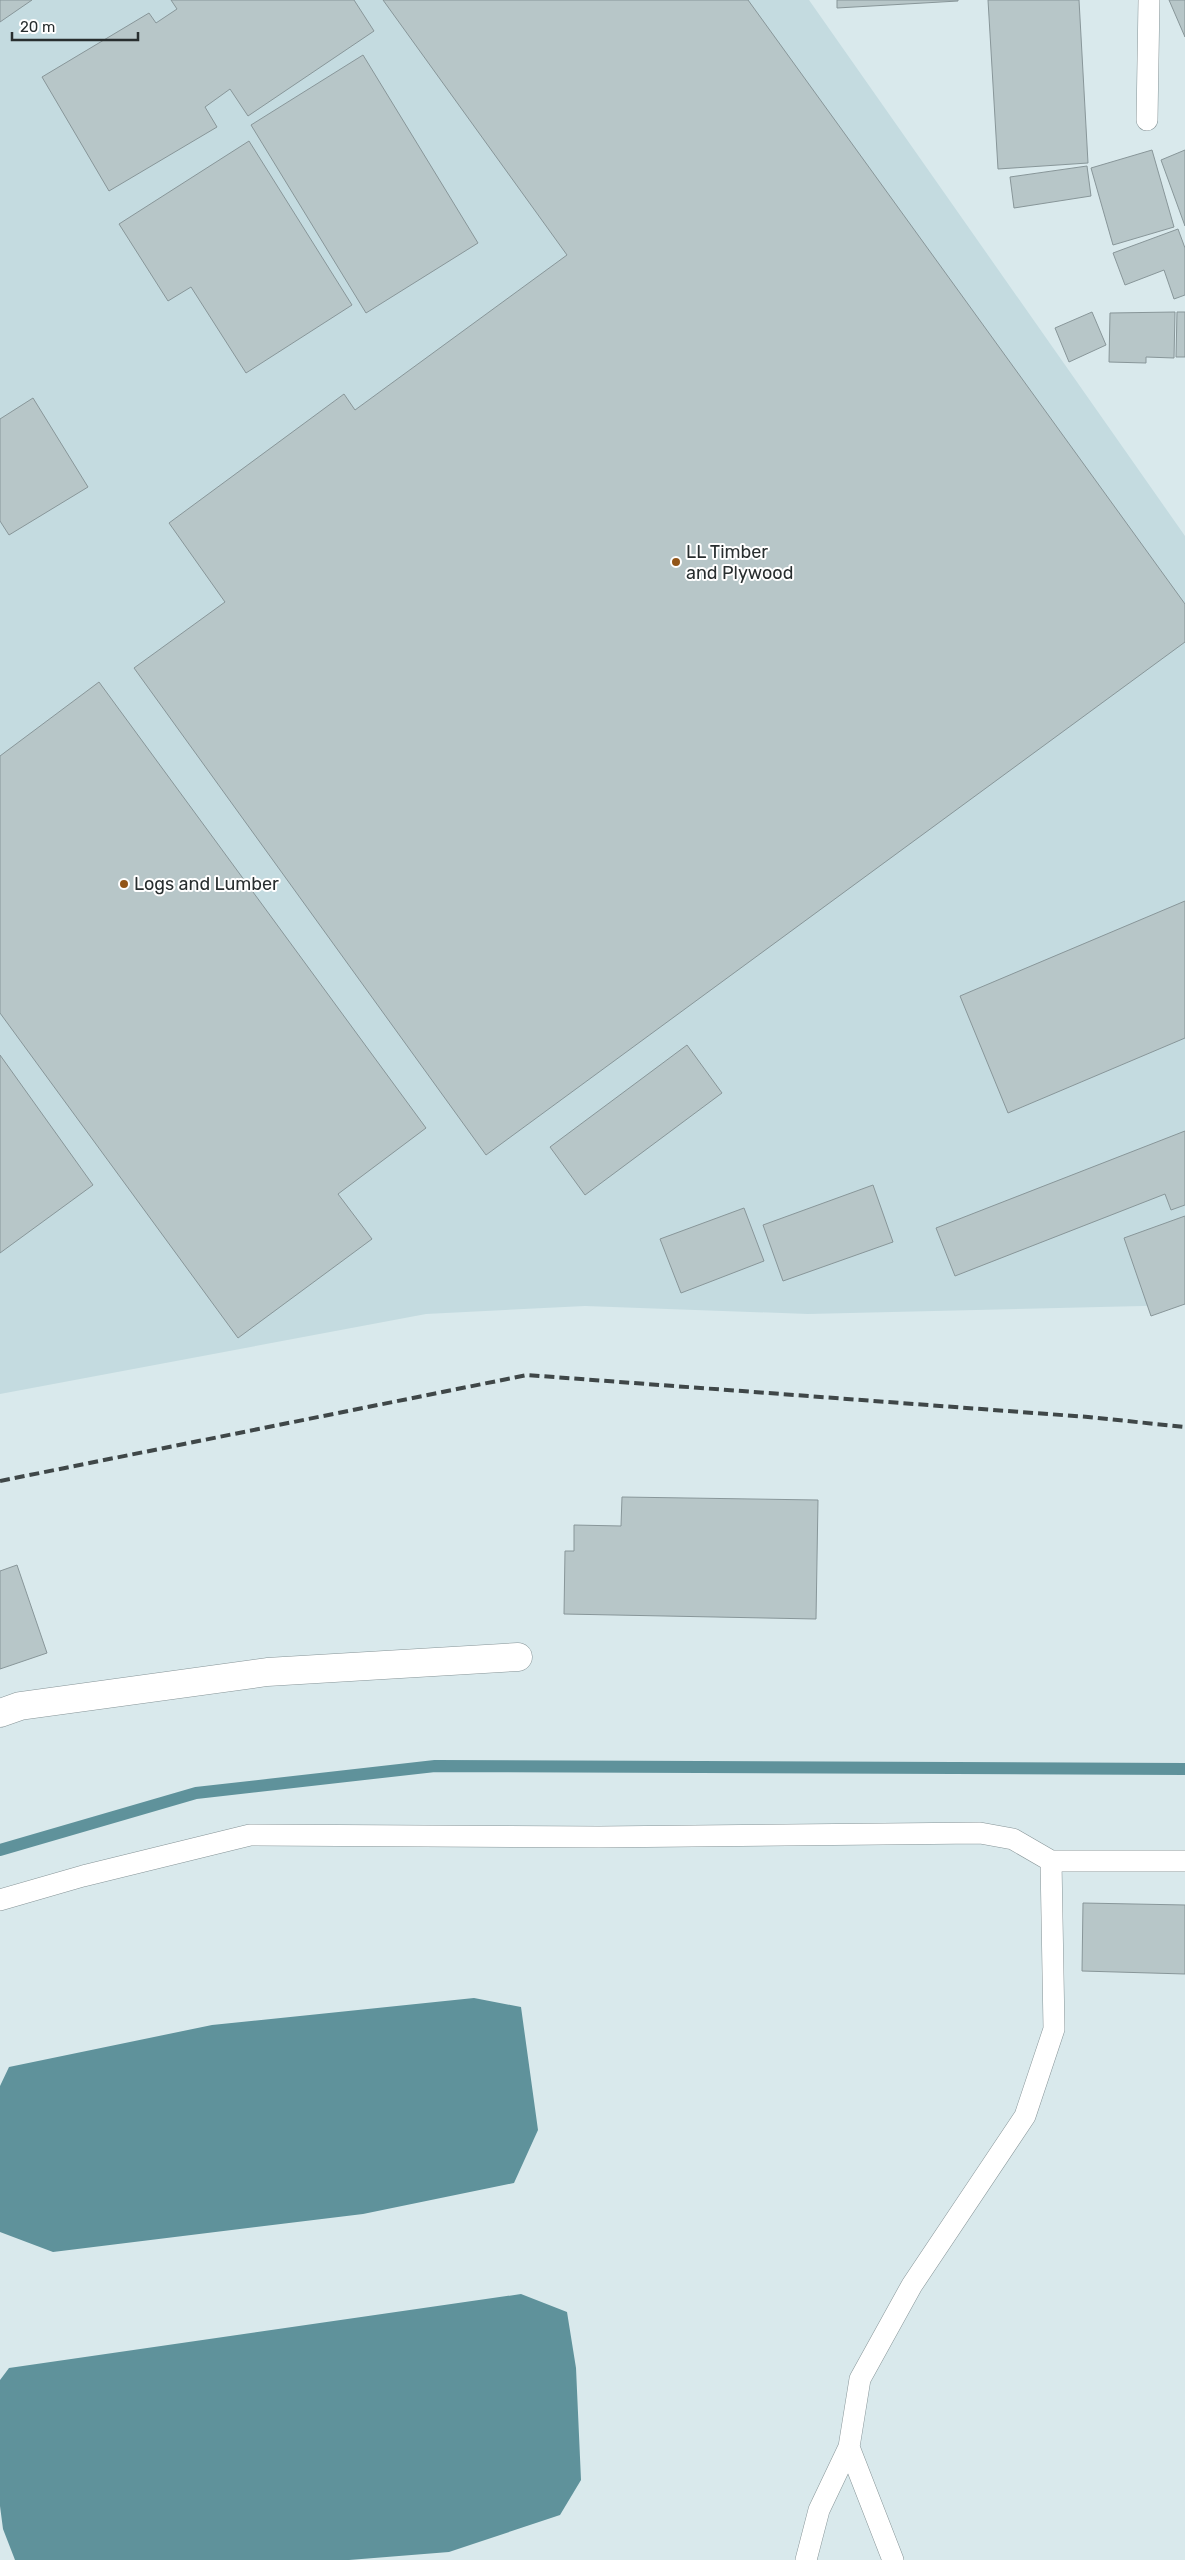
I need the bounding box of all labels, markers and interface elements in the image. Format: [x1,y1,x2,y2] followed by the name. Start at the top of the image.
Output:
[12,10,139,42] scale bar
[20,18,55,36] text: 20 m
[686,541,793,584] place label: LL Timber and Plywood
[670,556,682,568] marker: LL Timber and Plywood
[134,873,279,895] place label: Logs and Lumber
[118,878,130,890] marker: Logs and Lumber

